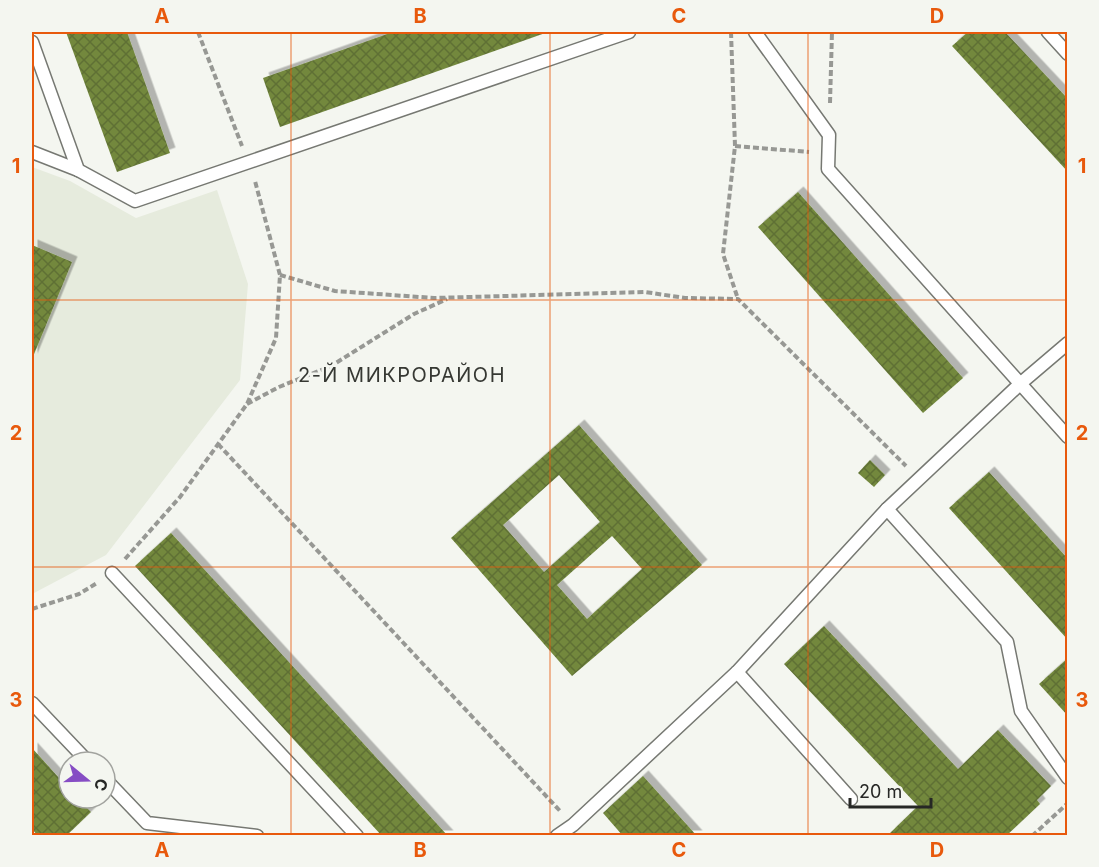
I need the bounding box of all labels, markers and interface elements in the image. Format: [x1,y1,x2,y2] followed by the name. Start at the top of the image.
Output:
[155,4,170,28] text: A
[413,4,427,28] text: B
[672,4,686,28] text: C
[930,4,944,28] text: D
[12,154,20,178] text: 1
[1078,154,1086,178] text: 1
[298,362,506,387] district label: 2-Й МИКРОРАЙОН
[10,421,22,445] text: 2
[1076,421,1088,445] text: 2
[10,688,22,712] text: 3
[1076,688,1088,712] text: 3
[57,750,117,810] north arrow
[850,771,931,809] scale bar
[90,776,113,794] text: С
[859,781,902,802] text: 20 m
[155,838,170,862] text: A
[413,838,427,862] text: B
[672,838,686,862] text: C
[930,838,944,862] text: D

